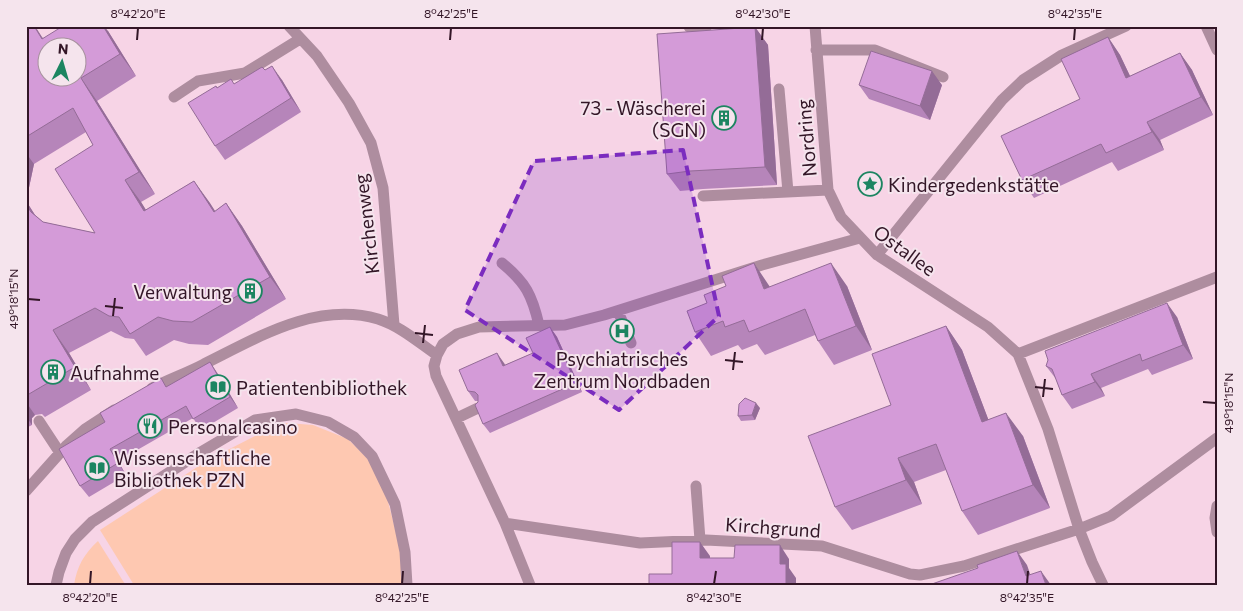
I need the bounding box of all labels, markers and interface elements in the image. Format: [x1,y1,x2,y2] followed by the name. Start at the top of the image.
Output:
[110,6,166,20] text: 8°42'20"E
[424,6,478,20] text: 8°42'25"E
[735,6,791,20] text: 8°42'30"E
[1048,6,1102,20] text: 8°42'35"E
[38,38,88,88] north arrow
[57,40,69,57] text: N
[580,96,706,141] place label: 73 - Wäscherei (SGN)
[791,98,821,178] street label: Nordring
[711,105,737,131] building icon: 73 - Wäscherei (SGN)
[857,171,883,197] place icon: Kindergedenkstätte
[348,172,384,276] street label: Kirchenweg
[888,173,1059,196] place label: Kindergedenkstätte
[869,220,941,280] street label: Ostallee
[6,269,20,329] text: 49°18'15"N
[237,278,263,304] building icon: Verwaltung
[133,280,232,303] place label: Verwaltung
[609,318,635,344] hospital icon: Psychiatrisches Zentrum Nordbaden
[534,347,710,392] place label: Psychiatrisches Zentrum Nordbaden
[40,359,66,385] building icon: Aufnahme
[70,361,159,384] place label: Aufnahme
[1221,373,1235,433] text: 49°18'15"N
[205,374,231,400] library icon: Patientenbibliothek
[236,376,407,399] place label: Patientenbibliothek
[137,413,163,439] restaurant icon: Personalcasino
[168,415,298,438] place label: Personalcasino
[114,446,271,491] place label: Wissenschaftliche Bibliothek PZN
[84,455,110,481] library icon: Wissenschaftliche Bibliothek PZN
[725,512,821,542] street label: Kirchgrund
[62,590,118,604] text: 8°42'20"E
[375,590,429,604] text: 8°42'25"E
[686,590,742,604] text: 8°42'30"E
[1000,590,1054,604] text: 8°42'35"E

